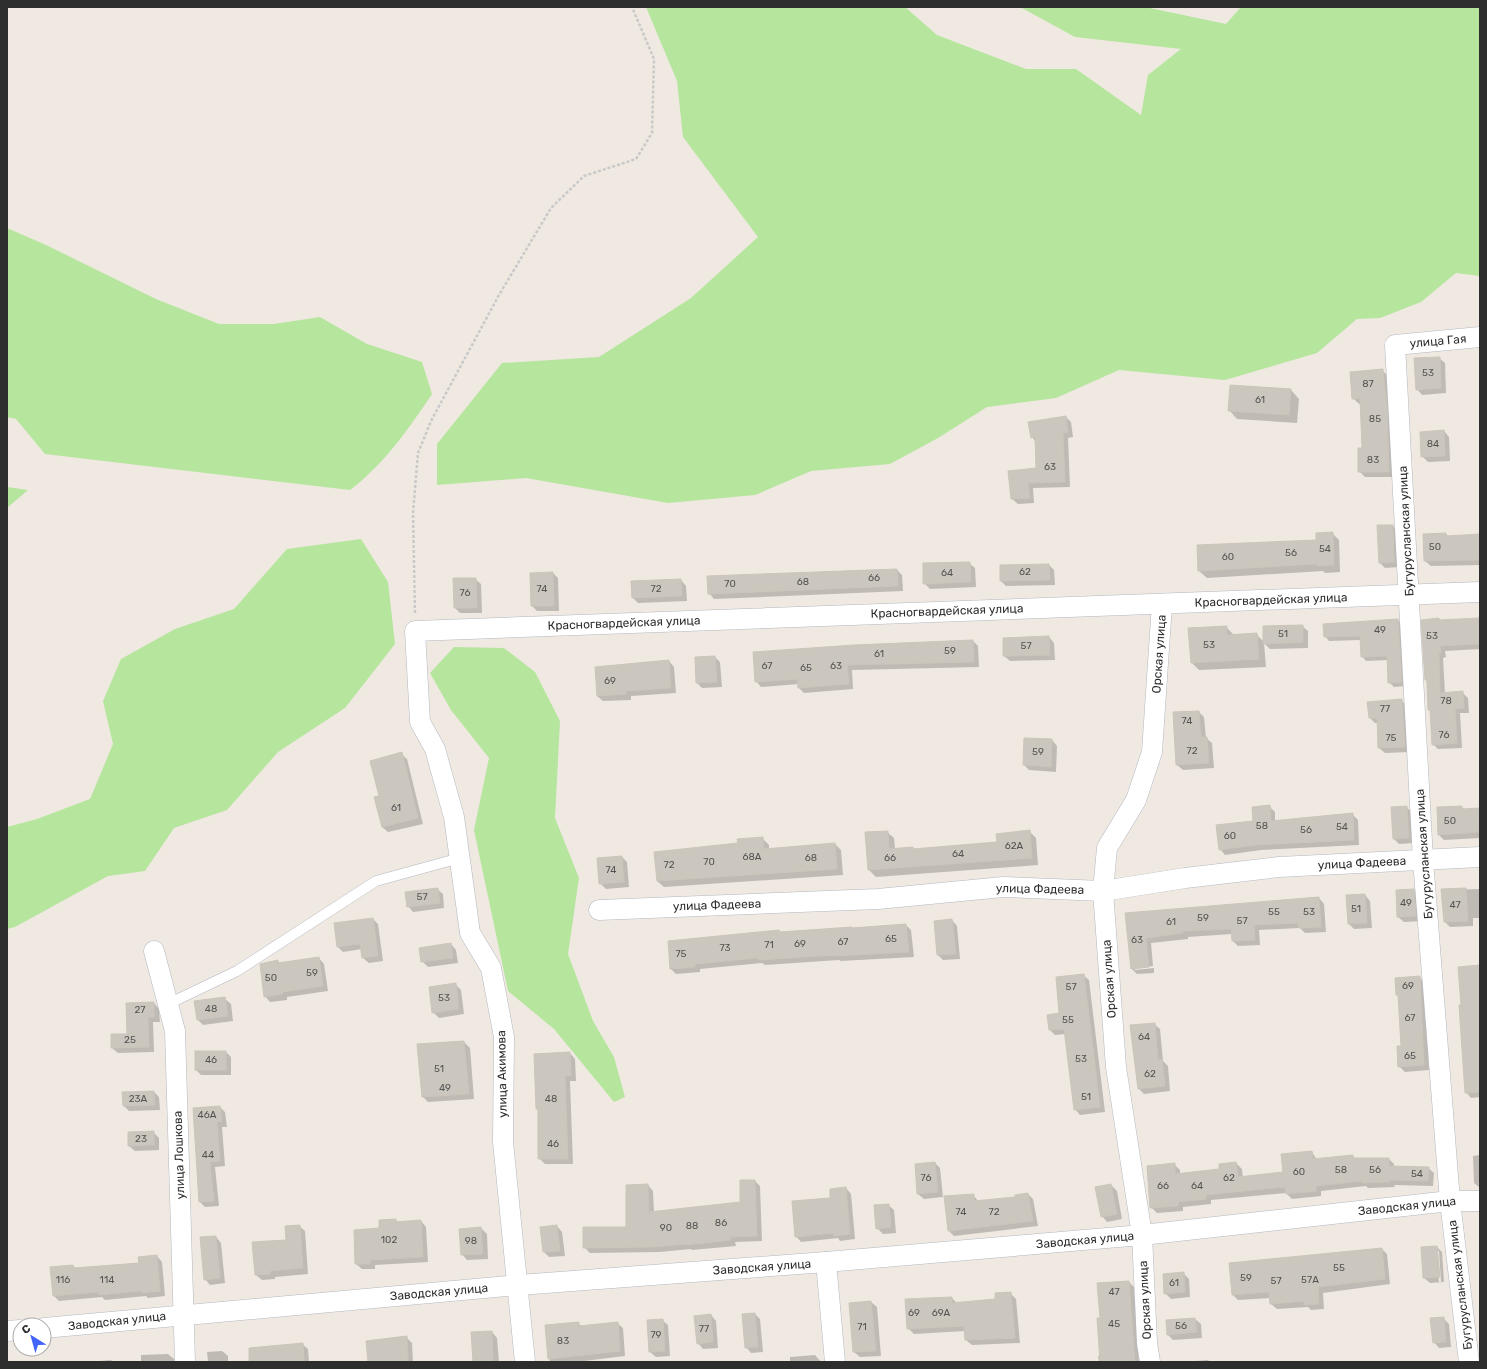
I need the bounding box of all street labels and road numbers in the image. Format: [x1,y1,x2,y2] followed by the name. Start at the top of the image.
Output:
[1409,332,1467,350] street label: улица Гая
[1396,465,1416,597] street label: Бугурусланская улица
[1194,590,1348,610] street label: Красногвардейская улица
[870,601,1024,621] street label: Красногвардейская улица
[547,613,701,633] street label: Красногвардейская улица
[1149,614,1169,694] street label: Орская улица
[1412,788,1436,920] street label: Бугурусланская улица
[1318,854,1406,872] street label: улица Фадеева
[996,881,1084,897] street label: улица Фадеева
[673,896,761,914] street label: улица Фадеева
[1099,939,1119,1019] street label: Орская улица
[494,1030,510,1118] street label: улица Акимова
[170,1110,188,1200] street label: улица Лошкова
[1357,1194,1457,1218] street label: Заводская улица
[1445,1219,1475,1351] street label: Бугурусланская улица
[1035,1229,1135,1251] street label: Заводская улица
[712,1257,812,1277] street label: Заводская улица
[1136,1260,1154,1340] street label: Орская улица
[389,1281,489,1303] street label: Заводская улица
[67,1309,167,1333] street label: Заводская улица

